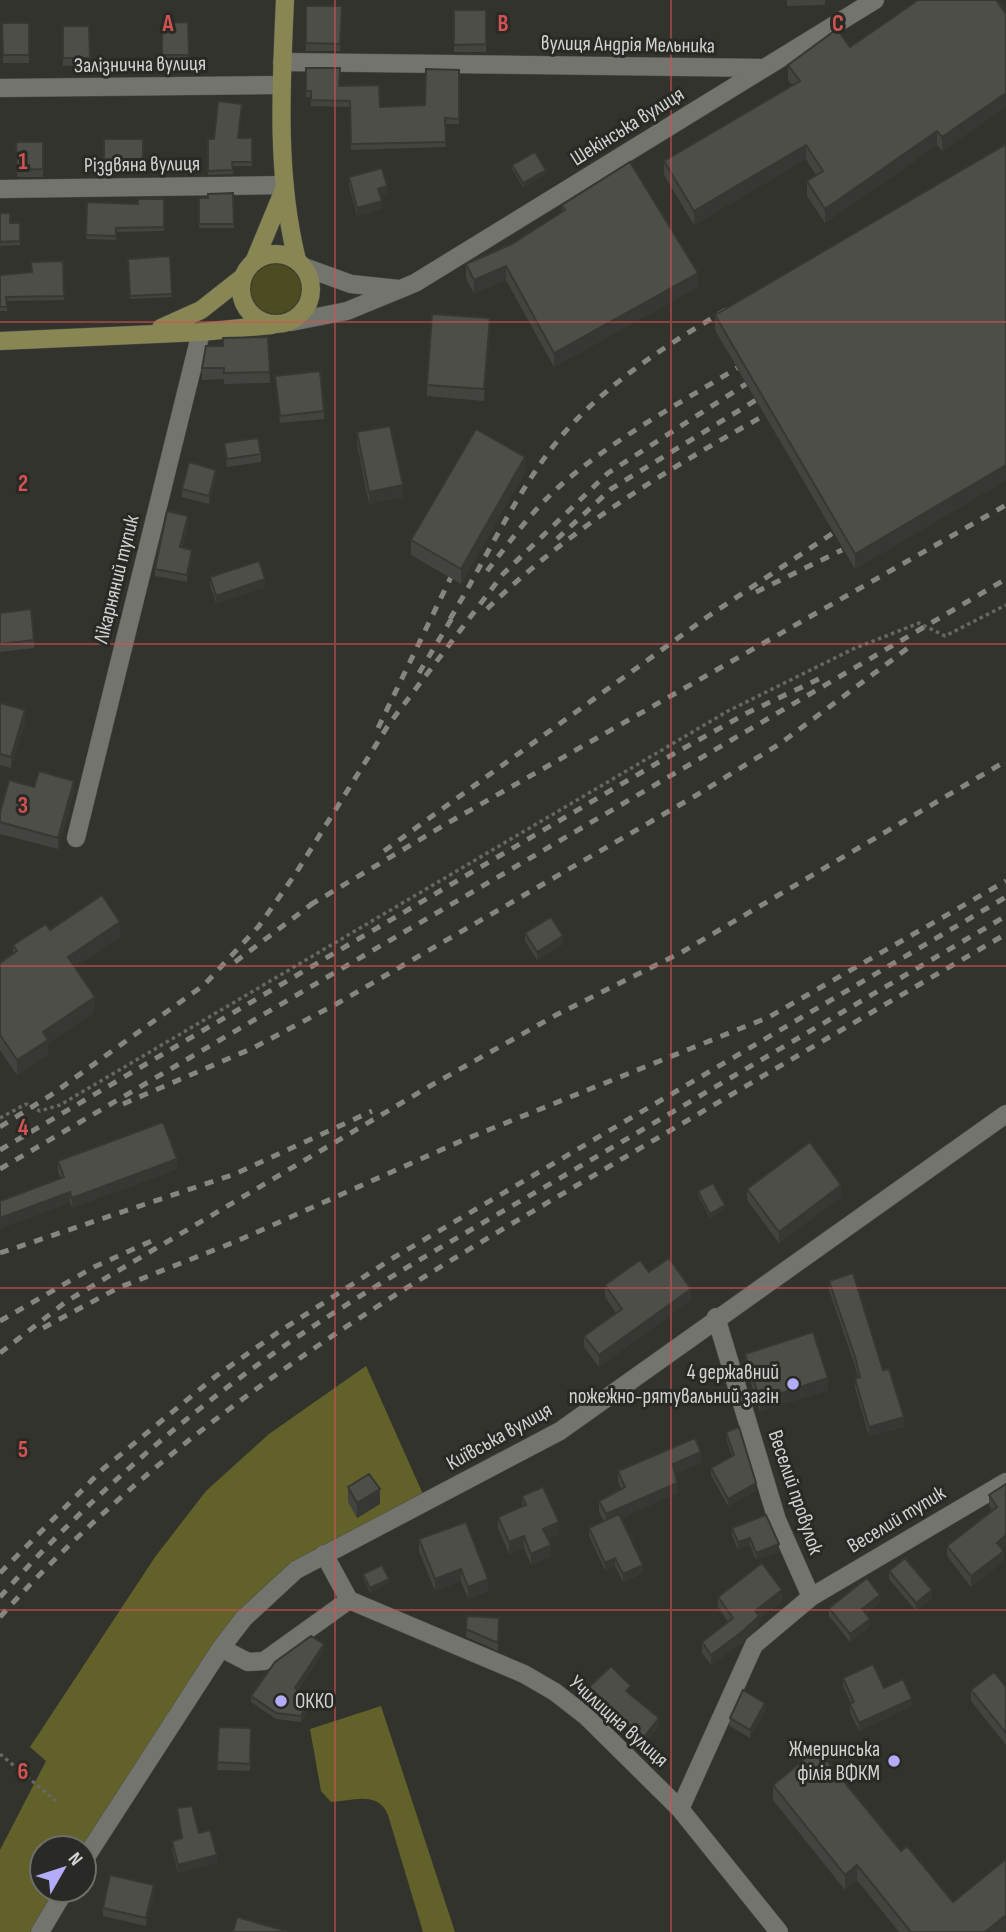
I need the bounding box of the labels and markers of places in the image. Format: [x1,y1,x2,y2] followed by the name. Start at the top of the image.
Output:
[569,1360,779,1409] place label: 4 державний пожежно-рятувальний загін
[785,1376,801,1392] marker: 4 державний пожежно-рятувальний загін
[295,1689,334,1714] place label: ОККО
[273,1693,289,1709] marker: ОККО
[789,1737,880,1786] place label: Жмеринська філія ВФКМ
[886,1753,902,1769] marker: Жмеринська філія ВФКМ

